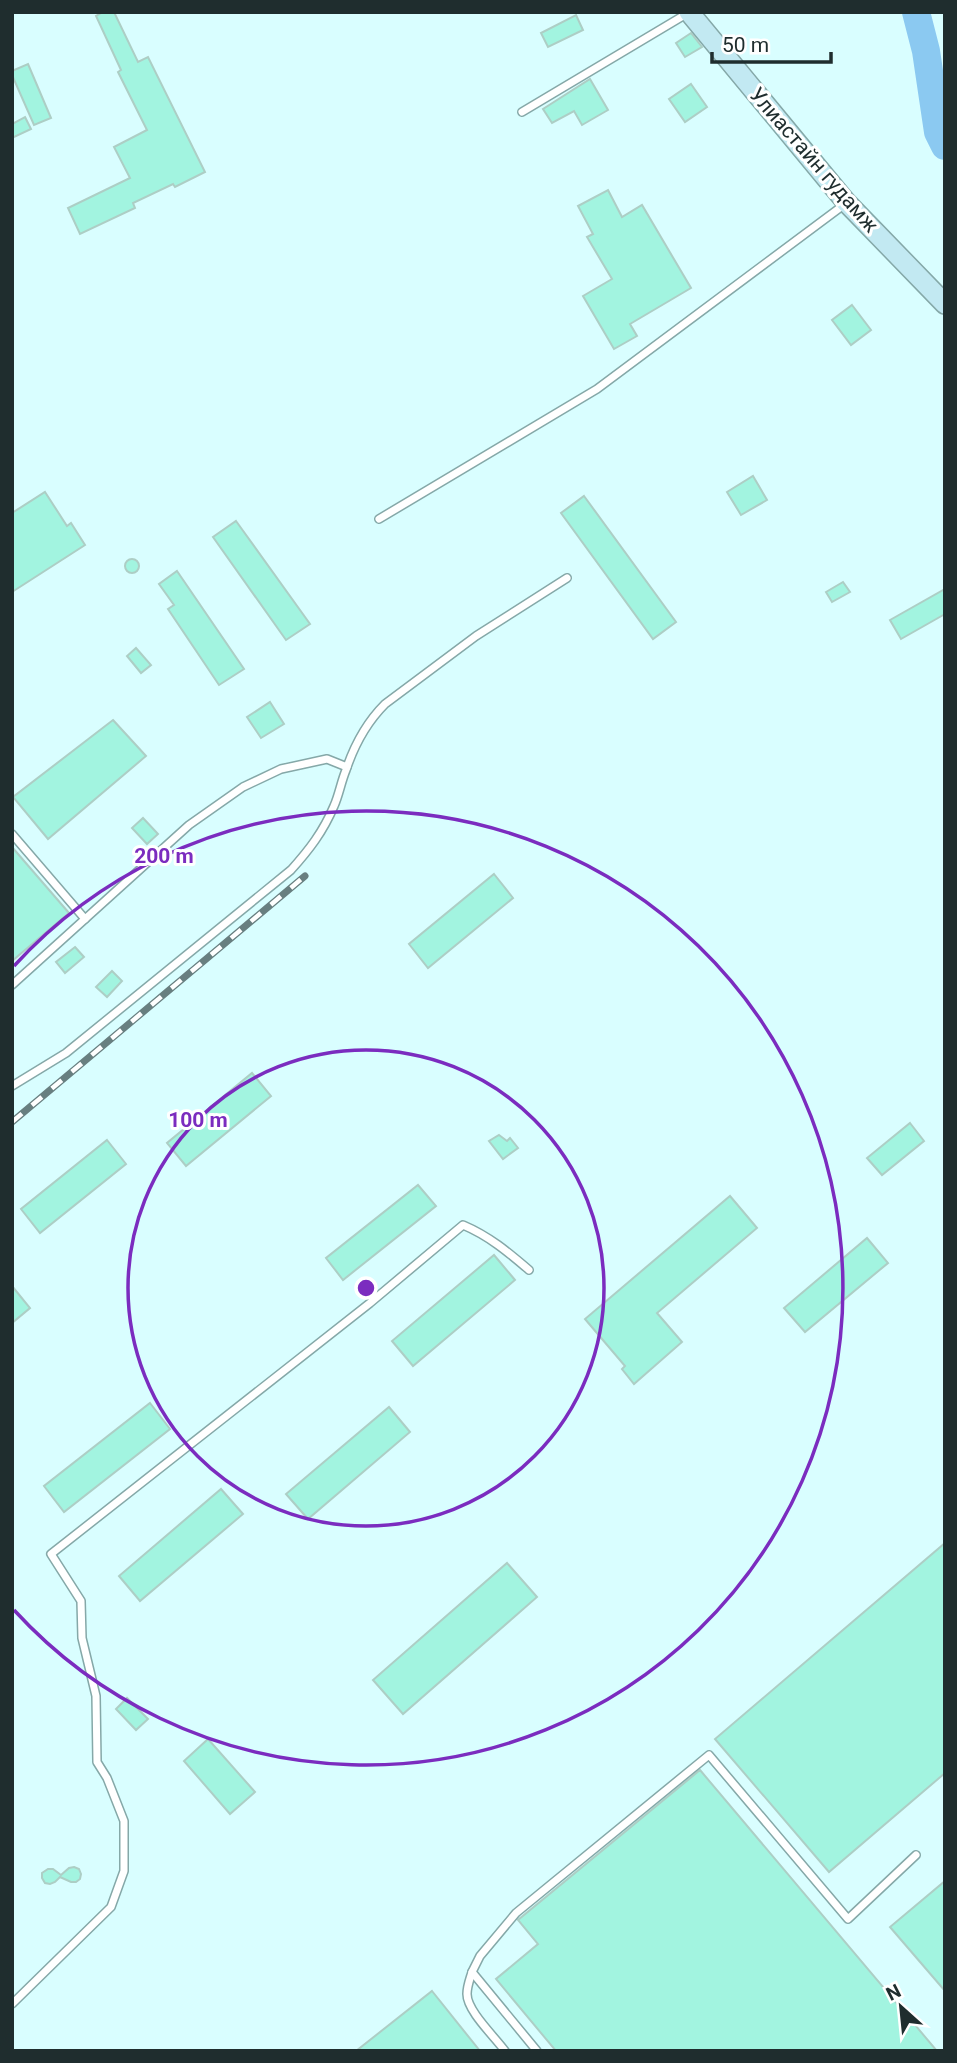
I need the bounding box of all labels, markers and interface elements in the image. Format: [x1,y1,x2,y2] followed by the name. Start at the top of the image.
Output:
[712,21,831,65] scale bar
[722,33,769,57] text: 50 m
[745,83,883,237] street label: Улиастайн гудамж
[134,844,194,868] text: 200 m
[168,1108,228,1132] text: 100 m
[354,1276,378,1300] centre of rings
[866,1972,936,2042] north arrow
[882,1979,905,2006] text: N

